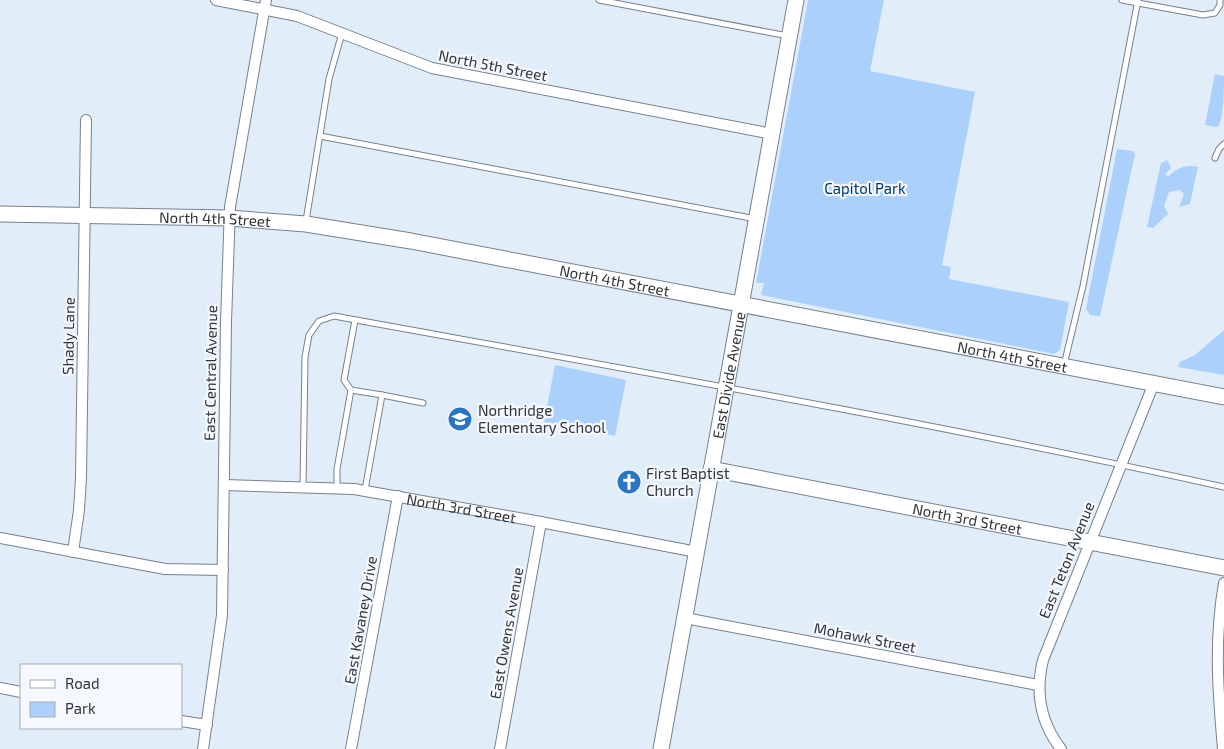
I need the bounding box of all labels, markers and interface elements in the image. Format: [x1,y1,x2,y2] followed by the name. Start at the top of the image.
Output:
[437,46,549,84] street label: North 5th Street
[824,179,906,197] park label: Capitol Park
[159,208,272,230] street label: North 4th Street
[558,261,671,299] street label: North 4th Street
[58,297,78,375] street label: Shady Lane
[200,305,220,441] street label: East Central Avenue
[708,310,749,440] street label: East Divide Avenue
[956,337,1069,376] street label: North 4th Street
[478,401,606,436] place label: Northridge Elementary School
[447,406,473,432] school or university icon: Northridge Elementary School
[646,464,730,499] place label: First Baptist Church
[616,469,642,495] church icon: First Baptist Church
[405,489,518,526] street label: North 3rd Street
[911,499,1024,538] street label: North 3rd Street
[1034,499,1098,621] street label: East Teton Avenue
[340,555,380,685] street label: East Kavaney Drive
[486,566,526,700] street label: East Owens Avenue
[812,618,918,656] street label: Mohawk Street
[20,664,182,729] legend
[65,674,100,692] text: Road
[65,699,96,717] text: Park

